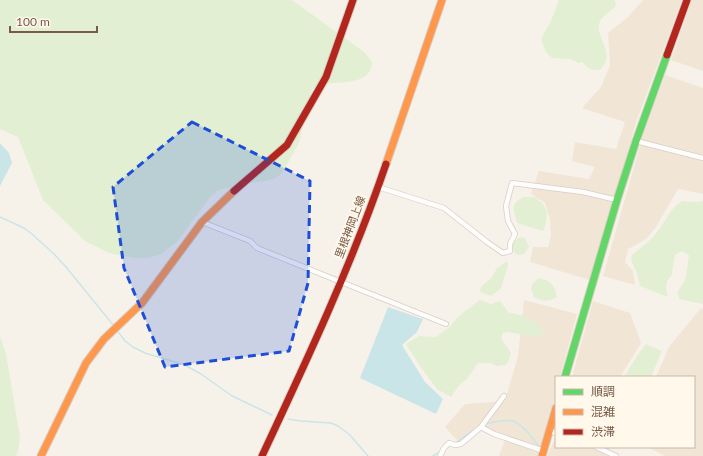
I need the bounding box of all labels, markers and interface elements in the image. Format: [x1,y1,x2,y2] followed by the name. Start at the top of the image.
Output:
[10,8,97,34] scale bar
[16,14,50,29] text: 100 m
[332,194,367,260] street label: 里根神岡上線
[555,376,695,448] legend
[591,384,615,399] text: 順調
[591,404,615,419] text: 混雑
[591,424,615,439] text: 渋滞

